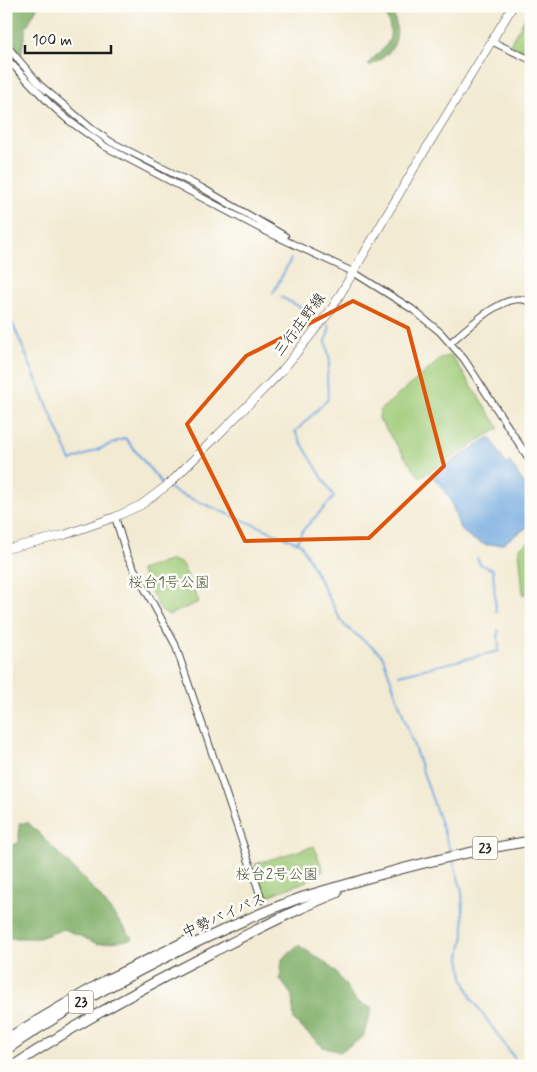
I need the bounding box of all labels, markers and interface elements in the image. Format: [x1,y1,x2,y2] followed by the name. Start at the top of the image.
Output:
[25,22,111,54] scale bar
[32,31,72,51] text: 100 m
[269,289,331,361] street label: 三行庄野線
[128,573,210,593] park label: 桜台1号公園
[472,836,498,860] road number: 23
[236,865,318,885] park label: 桜台2号公園
[179,889,269,943] street label: 中勢バイパス
[68,990,94,1014] road number: 23

